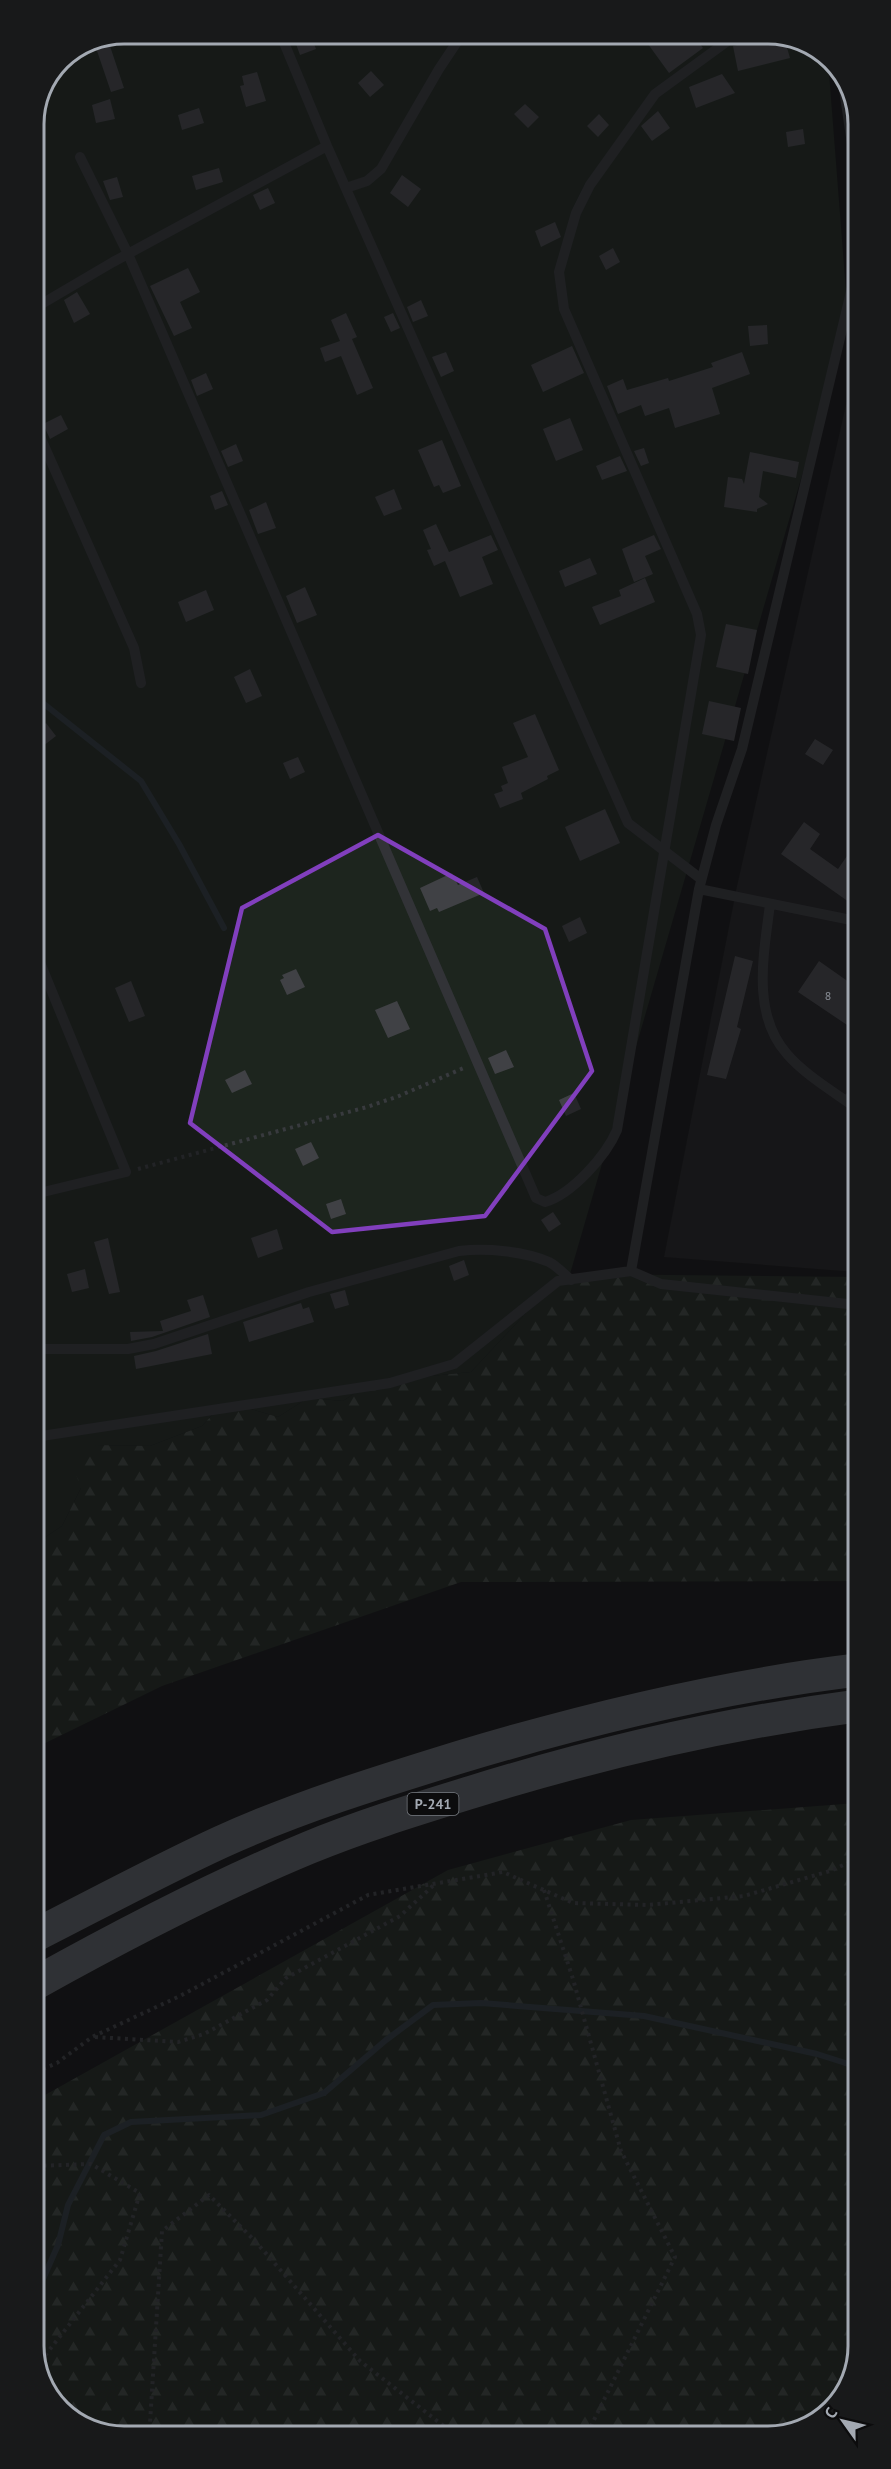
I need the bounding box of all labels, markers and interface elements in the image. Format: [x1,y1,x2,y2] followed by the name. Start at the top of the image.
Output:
[825,988,831,1003] house number: 8
[408,1793,458,1815] road number: Р-241
[813,2391,873,2451] north arrow
[820,2403,841,2422] text: С

